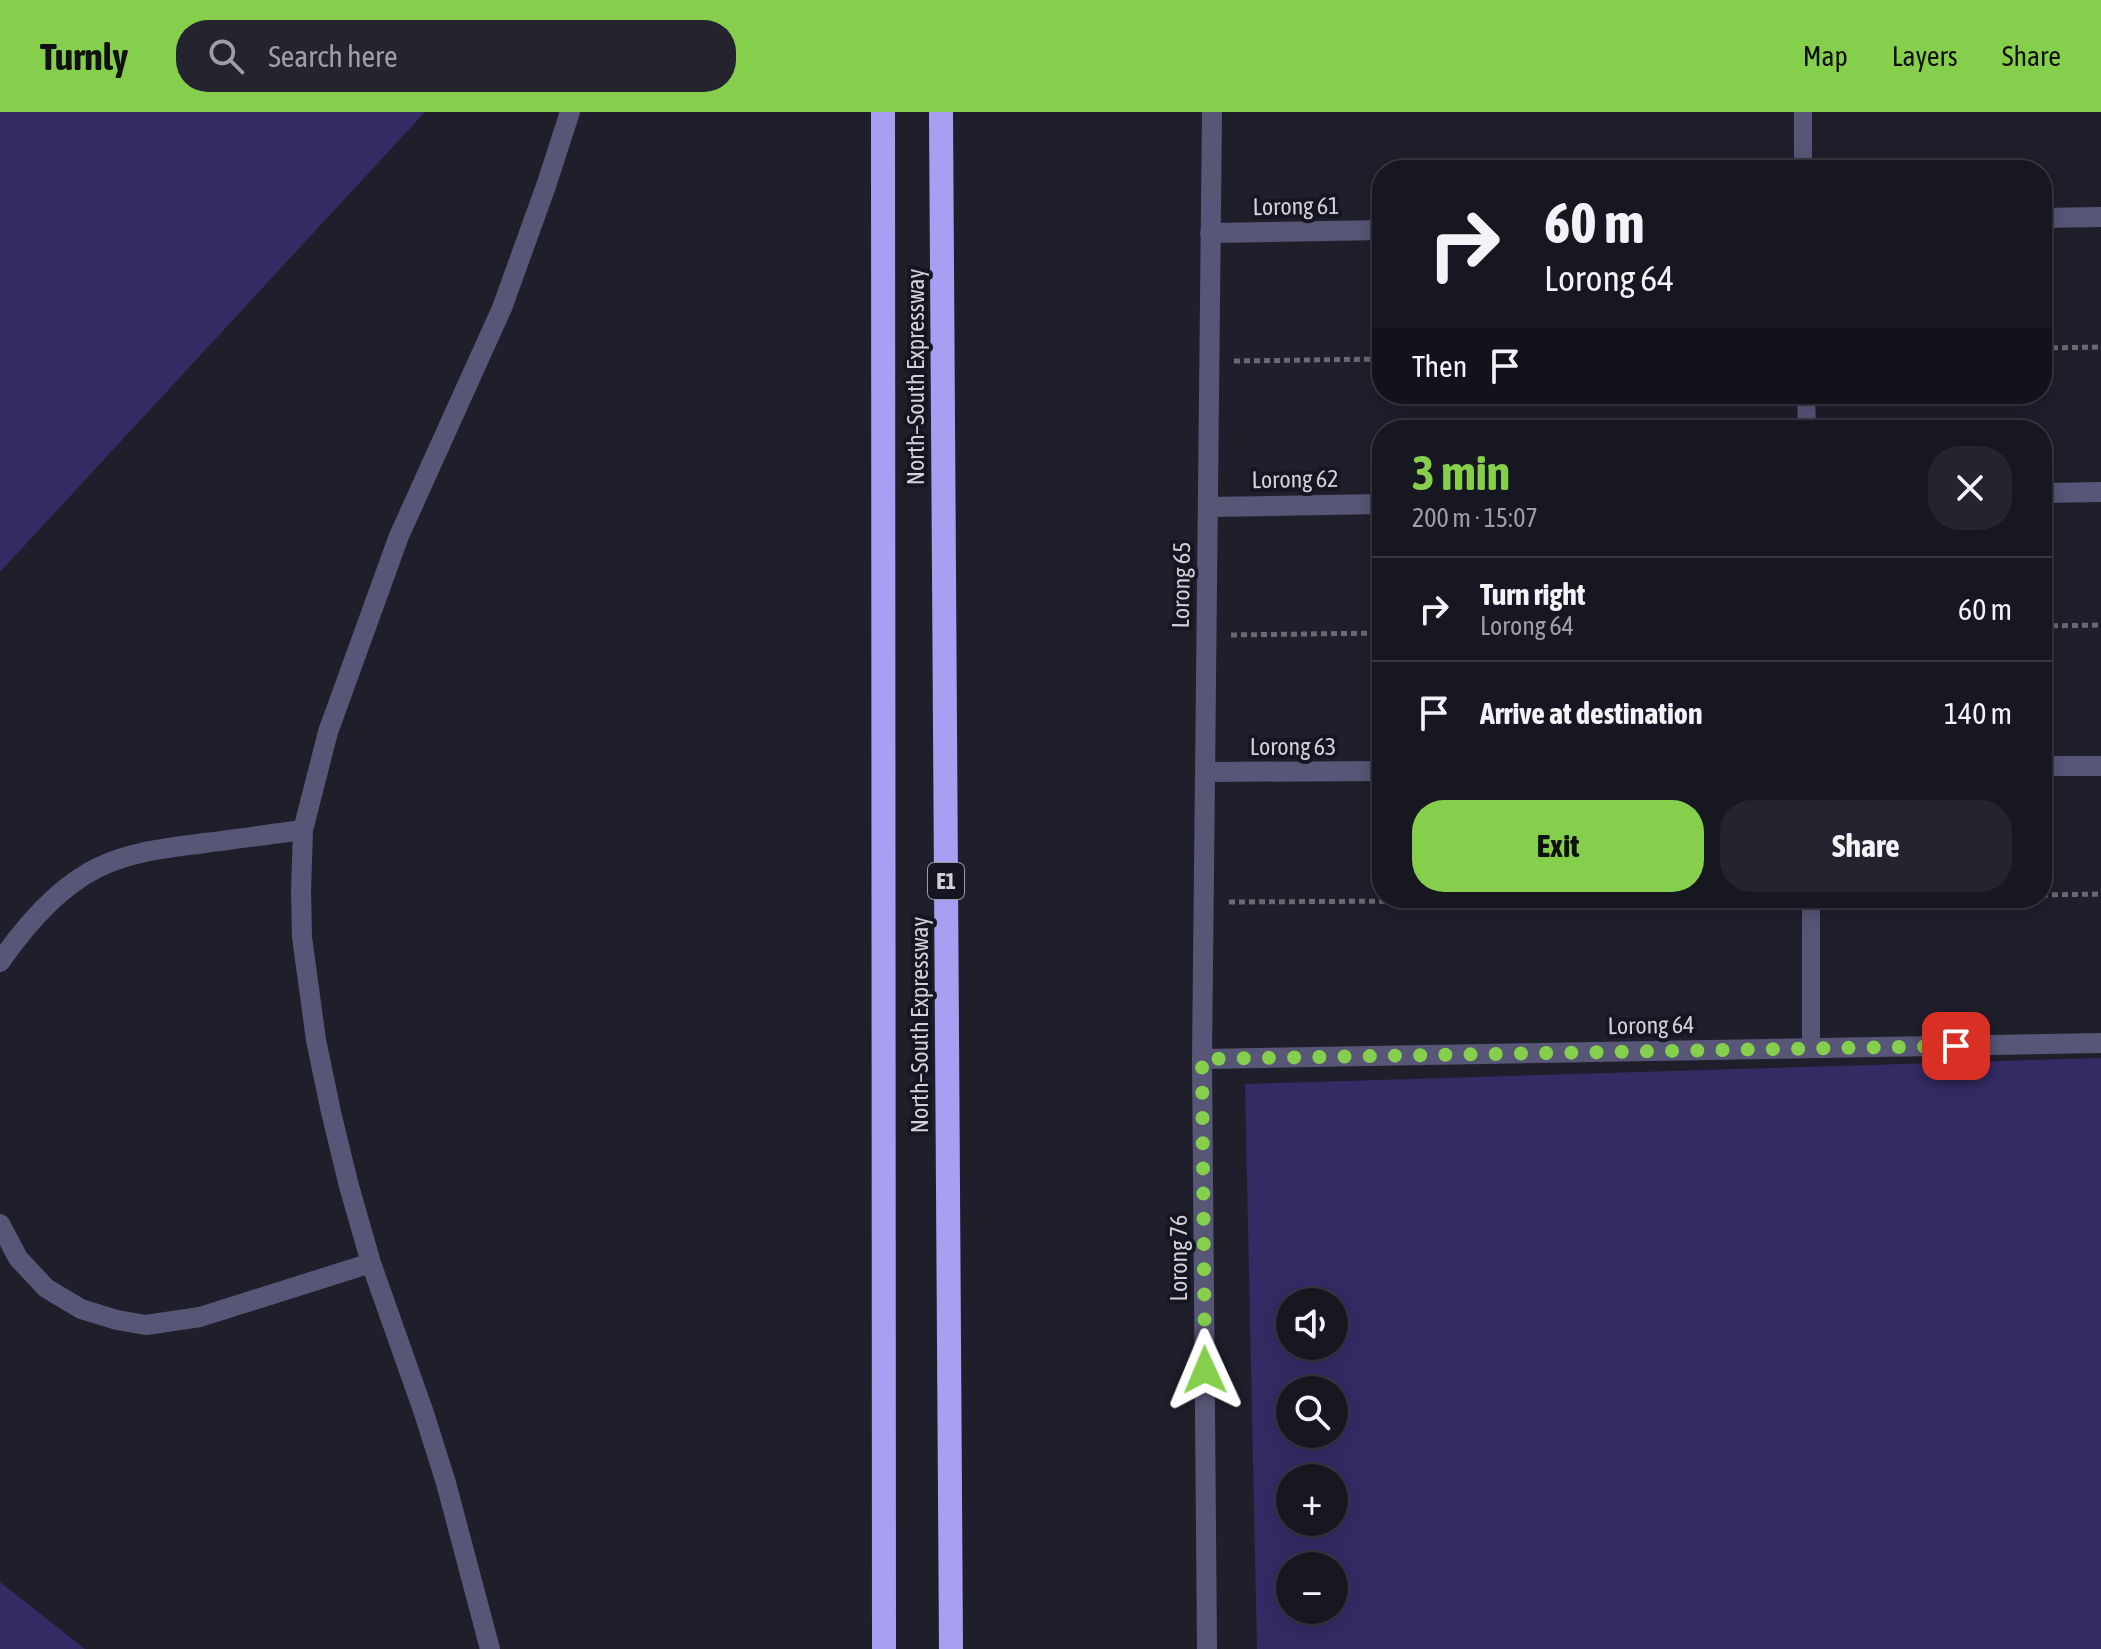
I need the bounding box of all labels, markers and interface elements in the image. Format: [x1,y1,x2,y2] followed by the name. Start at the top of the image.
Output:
[176,20,736,92] search box
[204,34,248,78] icon: search
[40,35,128,78] text: Turnly
[268,39,398,73] text: Search here
[1803,40,1848,72] text: Map
[1892,40,1958,72] text: Layers
[2002,40,2061,72] text: Share
[1544,191,1645,255] text: 60 m
[1252,192,1340,220] street label: Lorong 61
[1412,192,1516,296] icon: right
[1544,257,1674,299] text: Lorong 64
[902,269,929,485] street label: North–South Expressway
[1483,344,1527,388] icon: arrive
[1412,349,1467,383] text: Then
[1412,445,1510,500] text: 3 min
[1928,446,2012,530] button: close
[1251,465,1339,493] street label: Lorong 62
[1412,503,1538,533] text: 200 m · 15:07
[1167,541,1195,629] street label: Lorong 65
[1480,577,1586,611] text: Turn right
[1412,587,1456,631] icon: right
[1958,592,2012,626] text: 60 m
[1480,611,1574,641] text: Lorong 64
[1412,691,1456,735] icon: arrive
[1480,696,1702,730] text: Arrive at destination
[1944,696,2012,730] text: 140 m
[1250,733,1336,760] street label: Lorong 63
[1412,800,1704,892] button: Exit
[1720,800,2012,892] button: Share
[928,863,964,899] road number: E1
[906,917,933,1133] street label: North–South Expressway
[1607,1011,1695,1039] street label: Lorong 64
[1922,1012,1990,1080] pin
[1934,1024,1978,1068] icon: arrive
[1165,1215,1192,1301] street label: Lorong 76
[1276,1288,1348,1624] map controls
[1276,1288,1348,1360] button: sound
[1163,1328,1247,1412] position arrow
[1276,1376,1348,1448] button: search
[1276,1464,1348,1536] button: +
[1276,1552,1348,1624] button: −

